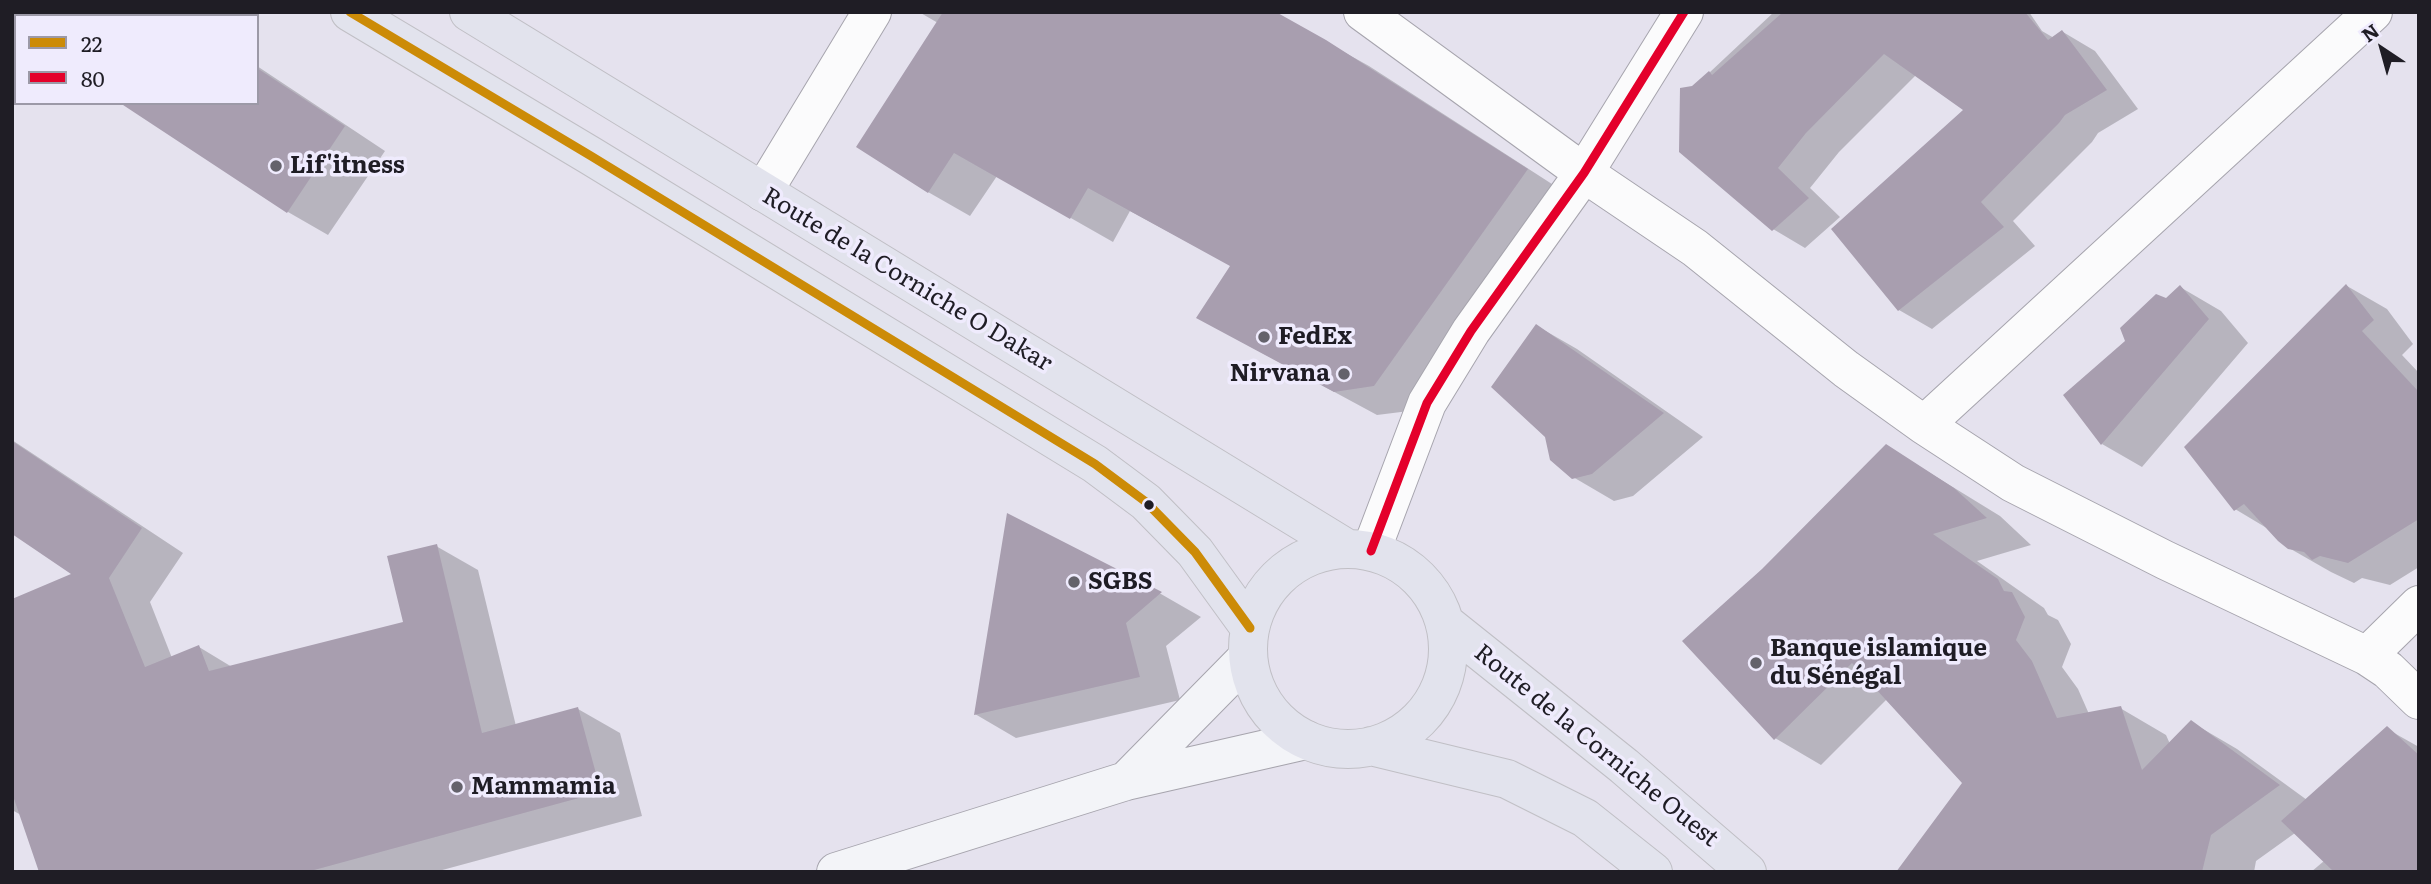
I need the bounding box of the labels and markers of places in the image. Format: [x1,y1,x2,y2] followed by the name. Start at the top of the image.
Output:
[290,152,405,180] place label: Lif'itness
[268,158,284,174] marker: Lif'itness
[1278,323,1352,351] place label: FedEx
[1256,329,1272,345] marker: FedEx
[1230,360,1330,388] place label: Nirvana
[1336,366,1352,382] marker: Nirvana
[1142,498,1156,512] unlabelled marker
[1088,568,1152,596] place label: SGBS
[1066,574,1082,590] marker: SGBS
[1770,635,1987,691] place label: Banque islamique du Sénégal
[1748,655,1764,671] marker: Banque islamique du Sénégal
[471,773,616,801] place label: Mammamia
[449,779,465,795] marker: Mammamia

